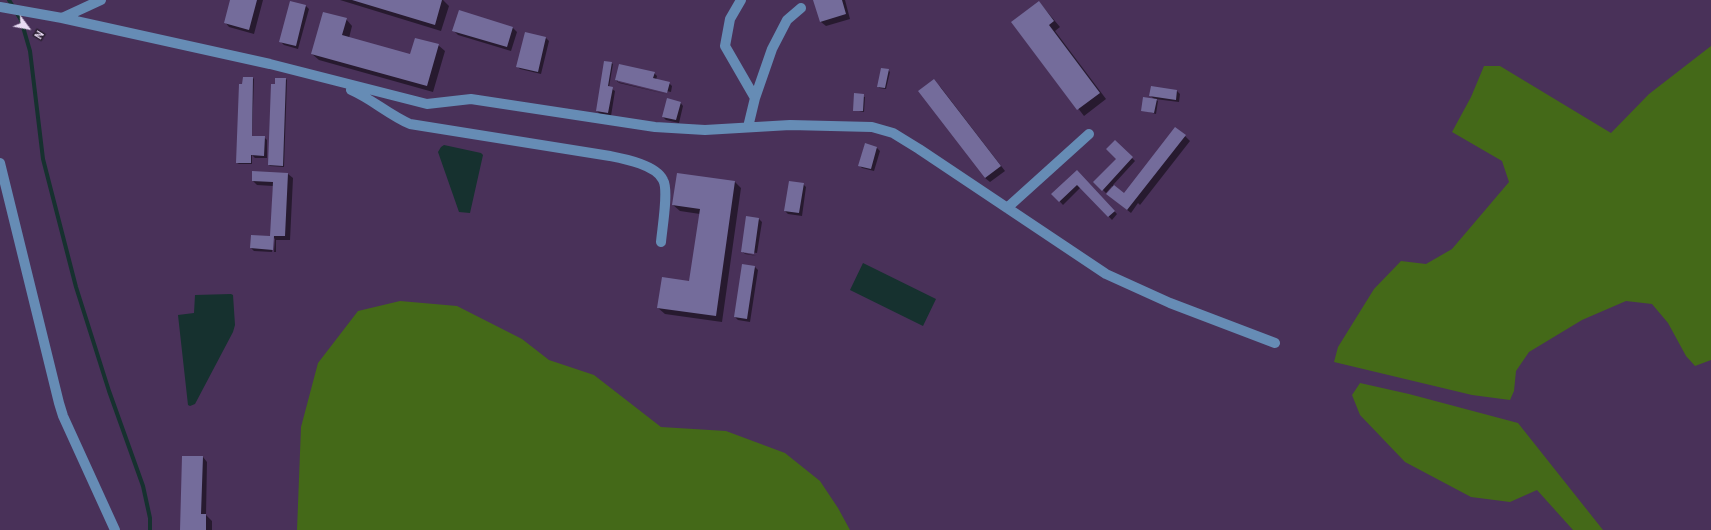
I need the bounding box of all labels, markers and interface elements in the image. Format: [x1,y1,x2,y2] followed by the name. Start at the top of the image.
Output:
[8,8,48,48] north arrow
[31,28,46,41] text: N

